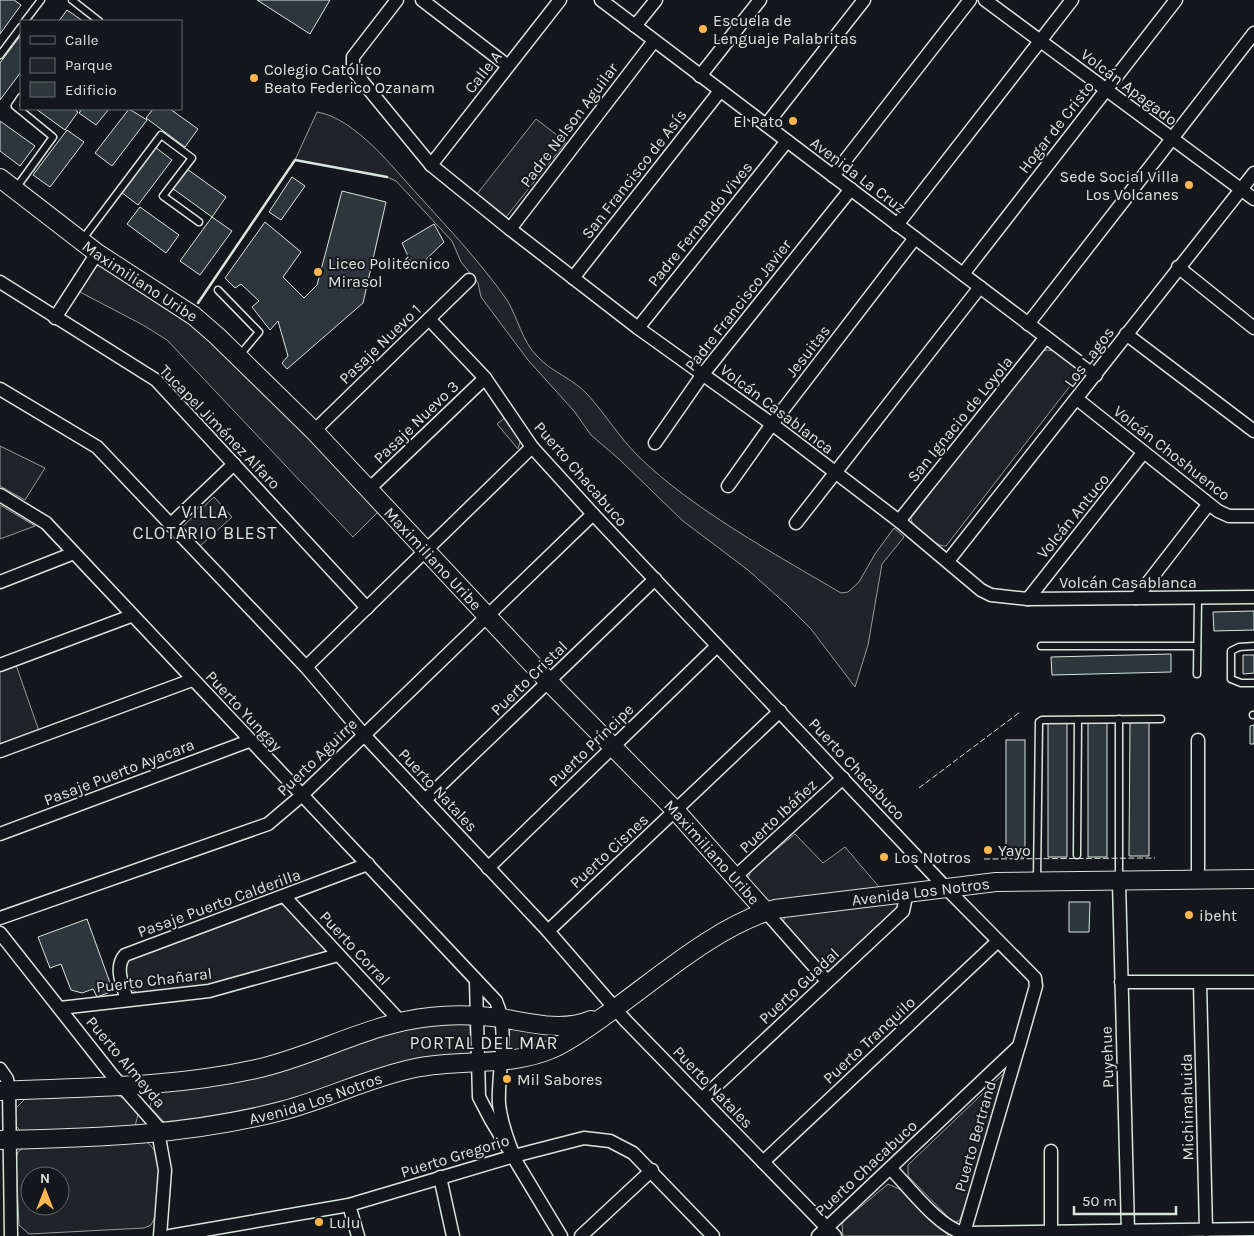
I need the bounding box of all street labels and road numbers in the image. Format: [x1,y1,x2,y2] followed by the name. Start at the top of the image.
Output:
[1077,45,1181,129] street label: Volcán Apagado
[460,47,506,97] street label: Calle A
[516,59,622,191] street label: Padre Nelson Aguilar
[1014,77,1098,177] street label: Hogar de Cristo
[578,105,690,243] street label: San Francisco de Asís
[807,133,909,217] street label: Avenida La Cruz
[644,158,756,290] street label: Padre Fernando Vives
[681,235,795,375] street label: Padre Francisco Javier
[79,236,202,325] street label: Maximiliano Uribe
[335,300,425,388] street label: Pasaje Nuevo 1
[782,321,834,381] street label: Jesuitas
[1060,323,1118,391] street label: Los Lagos
[903,352,1017,486] street label: San Ignacio de Loyola
[716,360,838,458] street label: Volcán Casablanca
[156,361,284,493] street label: Tucapel Jiménez Alfaro
[370,377,462,467] street label: Pasaje Nuevo 3
[1110,401,1234,505] street label: Volcán Choshuenco
[530,418,632,530] street label: Puerto Chacabuco
[1033,470,1113,562] street label: Volcán Antuco
[380,503,486,614] street label: Maximiliano Uribe
[1059,573,1197,592] street label: Volcán Casablanca
[487,637,571,719] street label: Puerto Cristal
[202,667,287,756] street label: Puerto Yungay
[545,700,637,790] street label: Puerto Príncipe
[273,714,361,800] street label: Puerto Aguirre
[805,714,909,824] street label: Puerto Chacabuco
[41,735,197,809] street label: Pasaje Puerto Ayacara
[395,744,481,836] street label: Puerto Natales
[735,775,821,857] street label: Puerto Ibáñez
[660,795,764,908] street label: Maximiliano Uribe
[566,810,652,892] street label: Puerto Cisnes
[135,865,303,941] street label: Pasaje Puerto Calderilla
[851,873,991,909] street label: Avenida Los Notros
[316,907,394,989] street label: Puerto Corral
[755,944,843,1028] street label: Puerto Guadal
[95,963,213,997] street label: Puerto Chañaral
[819,992,919,1088] street label: Puerto Tranquilo
[82,1012,170,1112] street label: Puerto Almeyda
[1096,1026,1118,1088] street label: Puyehue
[669,1042,757,1132] street label: Puerto Natales
[1177,1053,1197,1161] street label: Michimahuida
[247,1068,385,1128] street label: Avenida Los Notros
[950,1078,1000,1194] street label: Puerto Bertrand
[811,1116,921,1220] street label: Puerto Chacabuco
[398,1130,512,1182] street label: Puerto Gregorio

